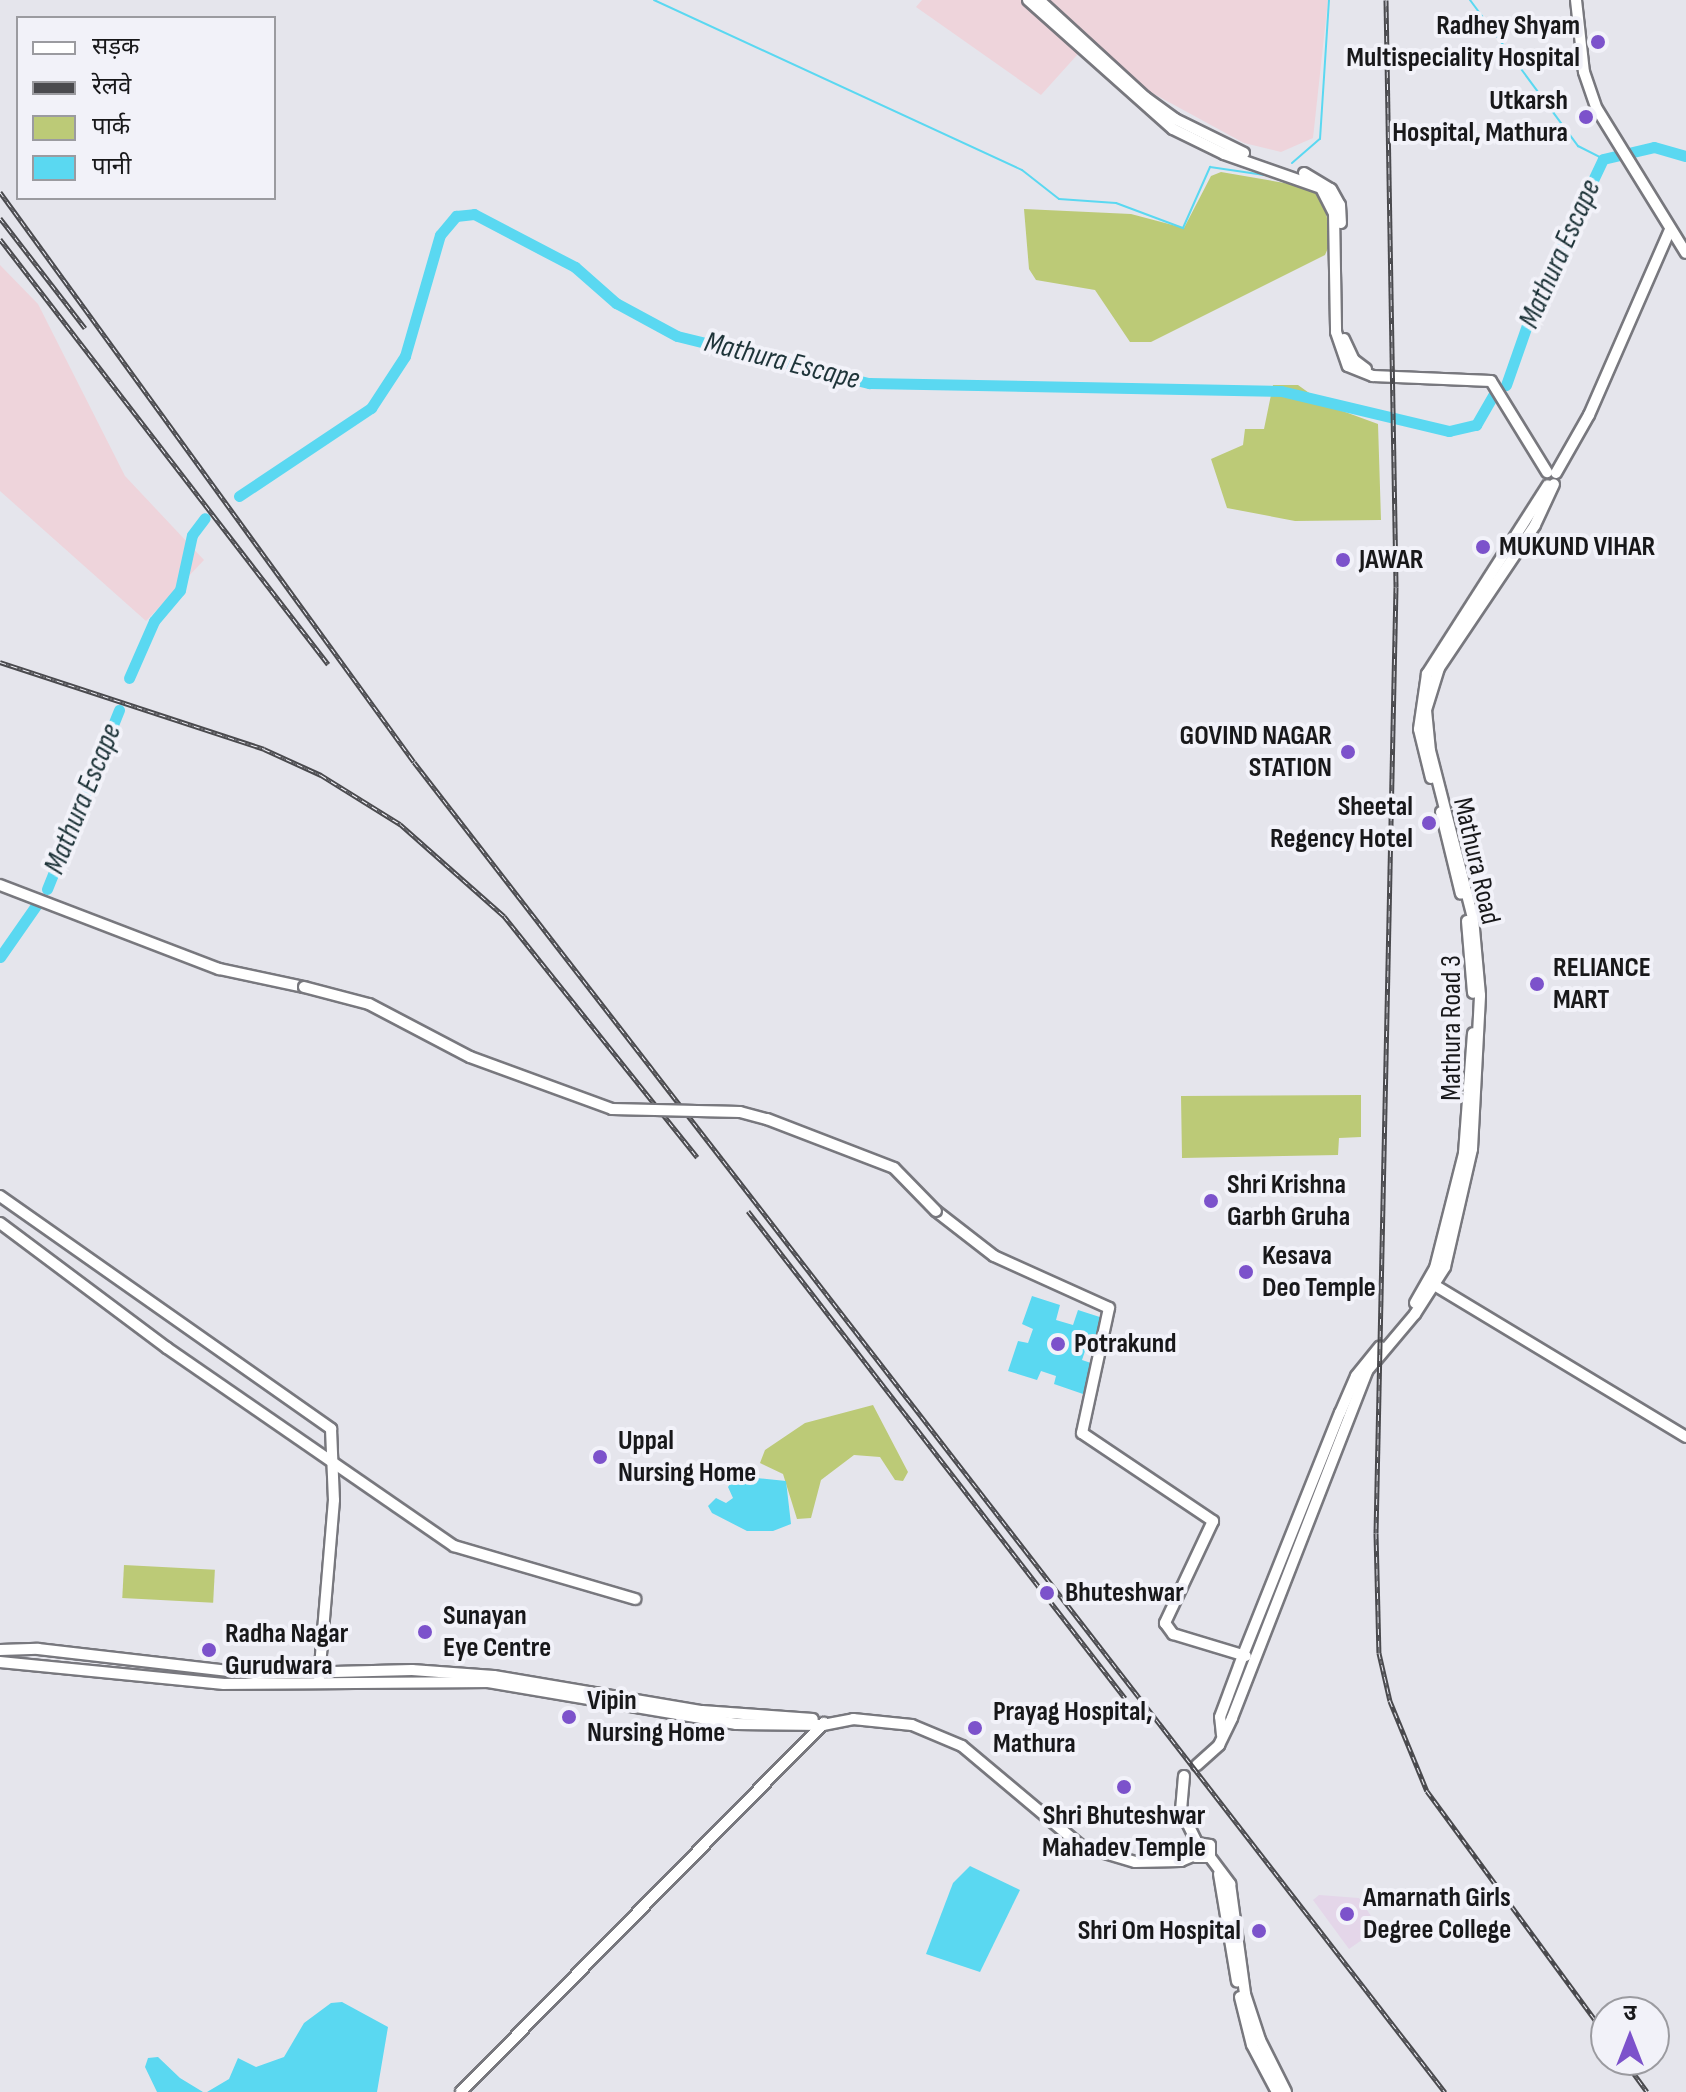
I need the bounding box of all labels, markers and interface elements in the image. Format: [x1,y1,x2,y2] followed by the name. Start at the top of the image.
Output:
[1346,9,1580,75] place label: Radhey Shyam Multispeciality Hospital
[16,16,276,200] legend
[1587,31,1609,53] marker: Radhey Shyam Multispeciality Hospital
[92,32,140,61] text: सड़क
[92,72,131,101] text: रेलवे
[1392,84,1568,150] place label: Utkarsh Hospital, Mathura
[1575,106,1597,128] marker: Utkarsh Hospital, Mathura
[92,112,130,141] text: पार्क
[92,152,131,181] text: पानी
[1511,174,1609,334] water label: Mathura Escape
[701,324,863,398] water label: Mathura Escape
[1499,530,1655,564] place label: MUKUND VIHAR
[1474,538,1492,556] marker: MUKUND VIHAR
[1359,543,1424,577] place label: JAWAR
[1334,551,1352,569] marker: JAWAR
[37,719,129,879] water label: Mathura Escape
[1180,719,1332,785] place label: GOVIND NAGAR STATION
[1339,743,1357,761] marker: GOVIND NAGAR STATION
[1270,790,1413,856] place label: Sheetal Regency Hotel
[1445,794,1507,928] street label: Mathura Road
[1420,814,1438,832] marker: Sheetal Regency Hotel
[1553,951,1651,1017] place label: RELIANCE MART
[1435,955,1469,1101] street label: Mathura Road 3
[1528,975,1546,993] marker: RELIANCE MART
[1227,1168,1350,1234] place label: Shri Krishna Garbh Gruha
[1202,1192,1220,1210] marker: Shri Krishna Garbh Gruha
[1262,1239,1376,1305] place label: Kesava Deo Temple
[1237,1263,1255,1281] marker: Kesava Deo Temple
[1074,1327,1177,1361] place label: Potrakund
[1049,1335,1067,1353] marker: Potrakund
[618,1424,756,1490] place label: Uppal Nursing Home
[589,1446,611,1468] marker: Uppal Nursing Home
[1065,1576,1184,1610] place label: Bhuteshwar
[1036,1582,1058,1604] marker: Bhuteshwar
[443,1599,551,1665] place label: Sunayan Eye Centre
[225,1617,348,1683] place label: Radha Nagar Gurudwara
[414,1621,436,1643] marker: Sunayan Eye Centre
[200,1641,218,1659] marker: Radha Nagar Gurudwara
[587,1684,725,1750] place label: Vipin Nursing Home
[993,1695,1153,1761] place label: Prayag Hospital, Mathura
[558,1706,580,1728] marker: Vipin Nursing Home
[964,1717,986,1739] marker: Prayag Hospital, Mathura
[1115,1778,1133,1796] marker: Shri Bhuteshwar Mahadev Temple
[1042,1799,1206,1865] place label: Shri Bhuteshwar Mahadev Temple
[1363,1881,1511,1947] place label: Amarnath Girls Degree College
[1338,1905,1356,1923] marker: Amarnath Girls Degree College
[1078,1914,1241,1948] place label: Shri Om Hospital
[1248,1920,1270,1942] marker: Shri Om Hospital
[1590,1996,1670,2076] north arrow
[1624,2000,1636,2027] text: उ

